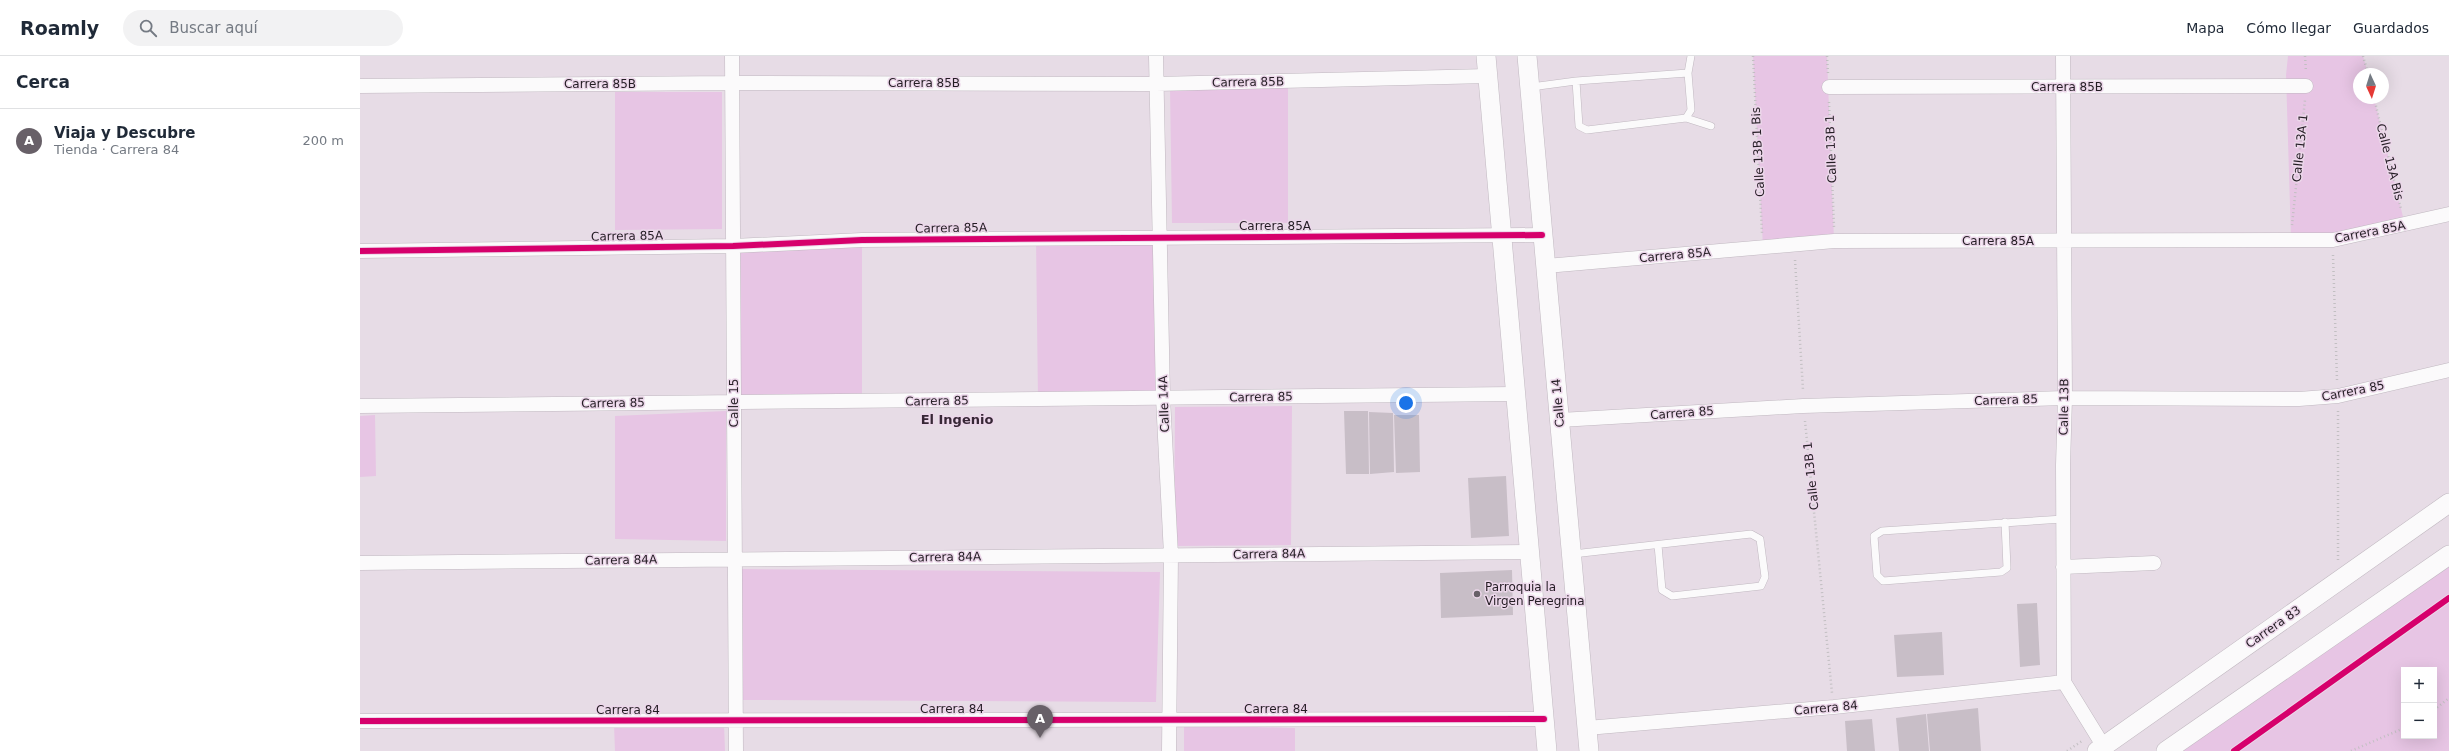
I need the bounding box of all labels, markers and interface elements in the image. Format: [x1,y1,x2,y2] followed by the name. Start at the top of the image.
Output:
[123,10,403,46] search box
[20,17,99,39] text: Roamly
[137,17,159,39] icon: search
[169,19,258,37] text: Buscar aquí
[2186,20,2224,36] text: Mapa
[2246,20,2331,36] text: Cómo llegar
[2353,20,2429,36] text: Guardados
[2353,68,2389,104] north arrow
[16,72,70,92] text: Cerca
[1212,74,1284,90] street label: Carrera 85B
[888,76,960,90] street label: Carrera 85B
[564,77,636,91] street label: Carrera 85B
[2031,80,2103,94] street label: Carrera 85B
[1749,107,1767,197] street label: Calle 13B 1 Bis
[2289,113,2311,183] street label: Calle 13A 1
[1823,114,1839,184] street label: Calle 13B 1
[2374,122,2406,202] street label: Calle 13A Bis
[54,124,196,142] text: Viaja y Descubre
[24,133,34,148] text: A
[302,133,344,148] text: 200 m
[54,142,179,157] text: Tienda · Carrera 84
[2333,218,2407,246] street label: Carrera 85A
[1239,219,1312,233] street label: Carrera 85A
[915,220,988,236] street label: Carrera 85A
[591,228,664,244] street label: Carrera 85A
[1962,234,2035,248] street label: Carrera 85A
[1638,245,1712,265] street label: Carrera 85A
[1156,374,1172,433] street label: Calle 14A
[1549,378,1567,428] street label: Calle 14
[2057,378,2071,436] street label: Calle 13B
[2320,378,2386,404] street label: Carrera 85
[727,379,741,427] street label: Calle 15
[1229,389,1293,405] street label: Carrera 85
[1974,392,2038,408] street label: Carrera 85
[905,393,969,409] street label: Carrera 85
[1396,393,1416,413] your location
[581,395,645,411] street label: Carrera 85
[1650,404,1714,422] street label: Carrera 85
[921,412,993,427] district label: El Ingenio
[1800,441,1822,511] street label: Calle 13B 1
[1233,546,1306,562] street label: Carrera 84A
[909,549,982,565] street label: Carrera 84A
[585,552,658,568] street label: Carrera 84A
[1485,580,1585,608] place label: Parroquia la Virgen Peregrina
[1472,589,1482,599] marker: Parroquia la Virgen Peregrina
[2243,603,2303,651] street label: Carrera 83
[2401,667,2437,739] map controls
[2401,667,2437,703] button: +
[1794,698,1858,718] street label: Carrera 84
[920,702,984,716] street label: Carrera 84
[1244,702,1308,716] street label: Carrera 84
[596,703,660,717] street label: Carrera 84
[2401,703,2437,739] button: −
[1027,705,1053,738] pin: A

